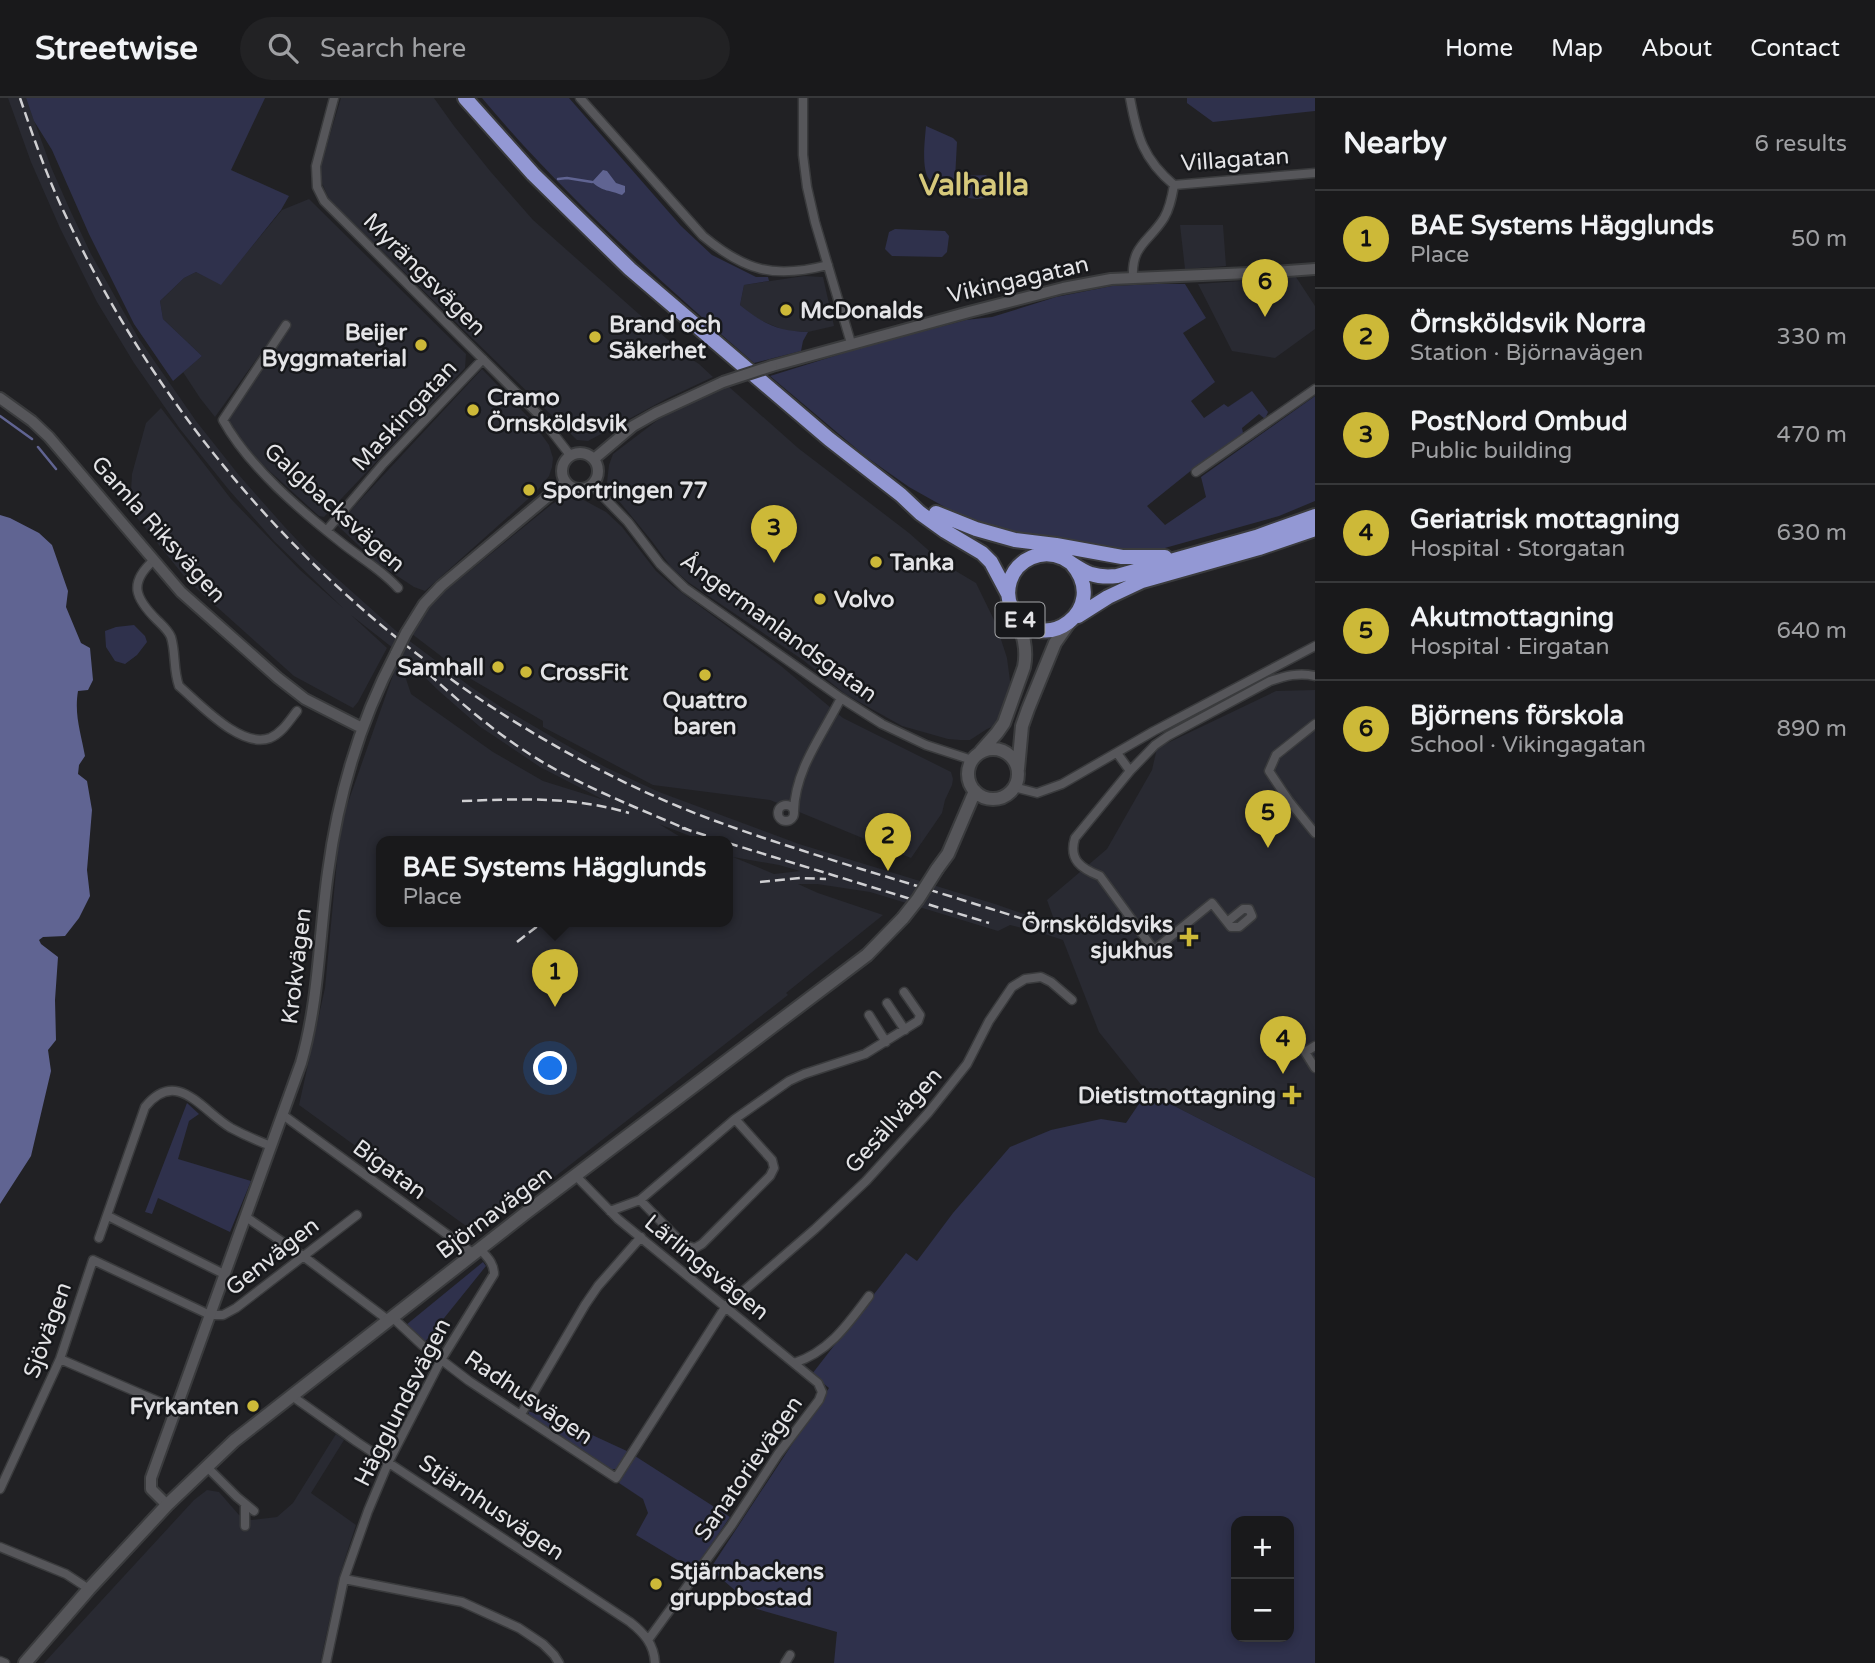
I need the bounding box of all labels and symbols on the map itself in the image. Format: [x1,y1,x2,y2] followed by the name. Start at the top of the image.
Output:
[1180,142,1290,178] street label: Villagatan
[919,167,1029,204] district label: Valhalla
[357,207,492,342] street label: Myrängsvägen
[945,250,1092,310] street label: Vikingagatan
[1242,259,1288,317] pin: 6
[800,297,923,325] place label: McDonalds
[778,302,794,318] marker: McDonalds
[609,311,721,365] place label: Brand och Säkerhet
[262,319,408,373] place label: Beijer Byggmaterial
[587,329,603,345] marker: Brand och Säkerhet
[413,337,429,353] marker: Beijer Byggmaterial
[346,354,463,477] street label: Maskingatan
[487,384,628,438] place label: Cramo Örnsköldsvik
[465,402,481,418] marker: Cramo Örnsköldsvik
[258,437,411,578] street label: Galgbacksvägen
[85,450,232,609] street label: Gamla Riksvägen
[543,477,708,505] place label: Sportringen 77
[521,482,537,498] marker: Sportringen 77
[751,505,797,563] pin: 3
[675,547,882,709] street label: Ångermanlandsgatan
[889,549,954,577] place label: Tanka
[868,554,884,570] marker: Tanka
[834,586,894,614] place label: Volvo
[812,591,828,607] marker: Volvo
[996,602,1044,638] road number: E 4
[397,654,484,682] place label: Samhall
[490,659,506,675] marker: Samhall
[540,659,629,687] place label: CrossFit
[518,664,534,680] marker: CrossFit
[697,667,713,683] marker: Quattro baren
[662,687,748,741] place label: Quattro baren
[1245,790,1291,848] pin: 5
[865,813,911,871] pin: 2
[276,906,318,1026] street label: Krokvägen
[1022,911,1173,965] place label: Örnsköldsviks sjukhus
[1179,927,1199,947] marker: Örnsköldsviks sjukhus
[532,949,578,1007] pin: 1
[1260,1016,1306,1074] pin: 4
[533,1051,567,1085] your location
[839,1062,948,1179] street label: Gesällvägen
[1078,1082,1276,1110] place label: Dietistmottagning
[1282,1085,1302,1105] marker: Dietistmottagning
[347,1134,432,1206] street label: Bigatan
[431,1160,558,1265] street label: Björnavägen
[638,1209,774,1327] street label: Lärlingsvägen
[220,1212,325,1302] street label: Genvägen
[18,1278,78,1382] street label: Sjövägen
[348,1314,457,1491] street label: Hägglundsvägen
[459,1345,598,1451] street label: Radhusvägen
[689,1391,809,1546] street label: Sanatorievägen
[130,1393,239,1421] place label: Fyrkanten
[245,1398,261,1414] marker: Fyrkanten
[413,1449,569,1567] street label: Stjärnhusvägen
[670,1558,824,1612] place label: Stjärnbackens gruppbostad
[648,1576,664,1592] marker: Stjärnbackens gruppbostad

